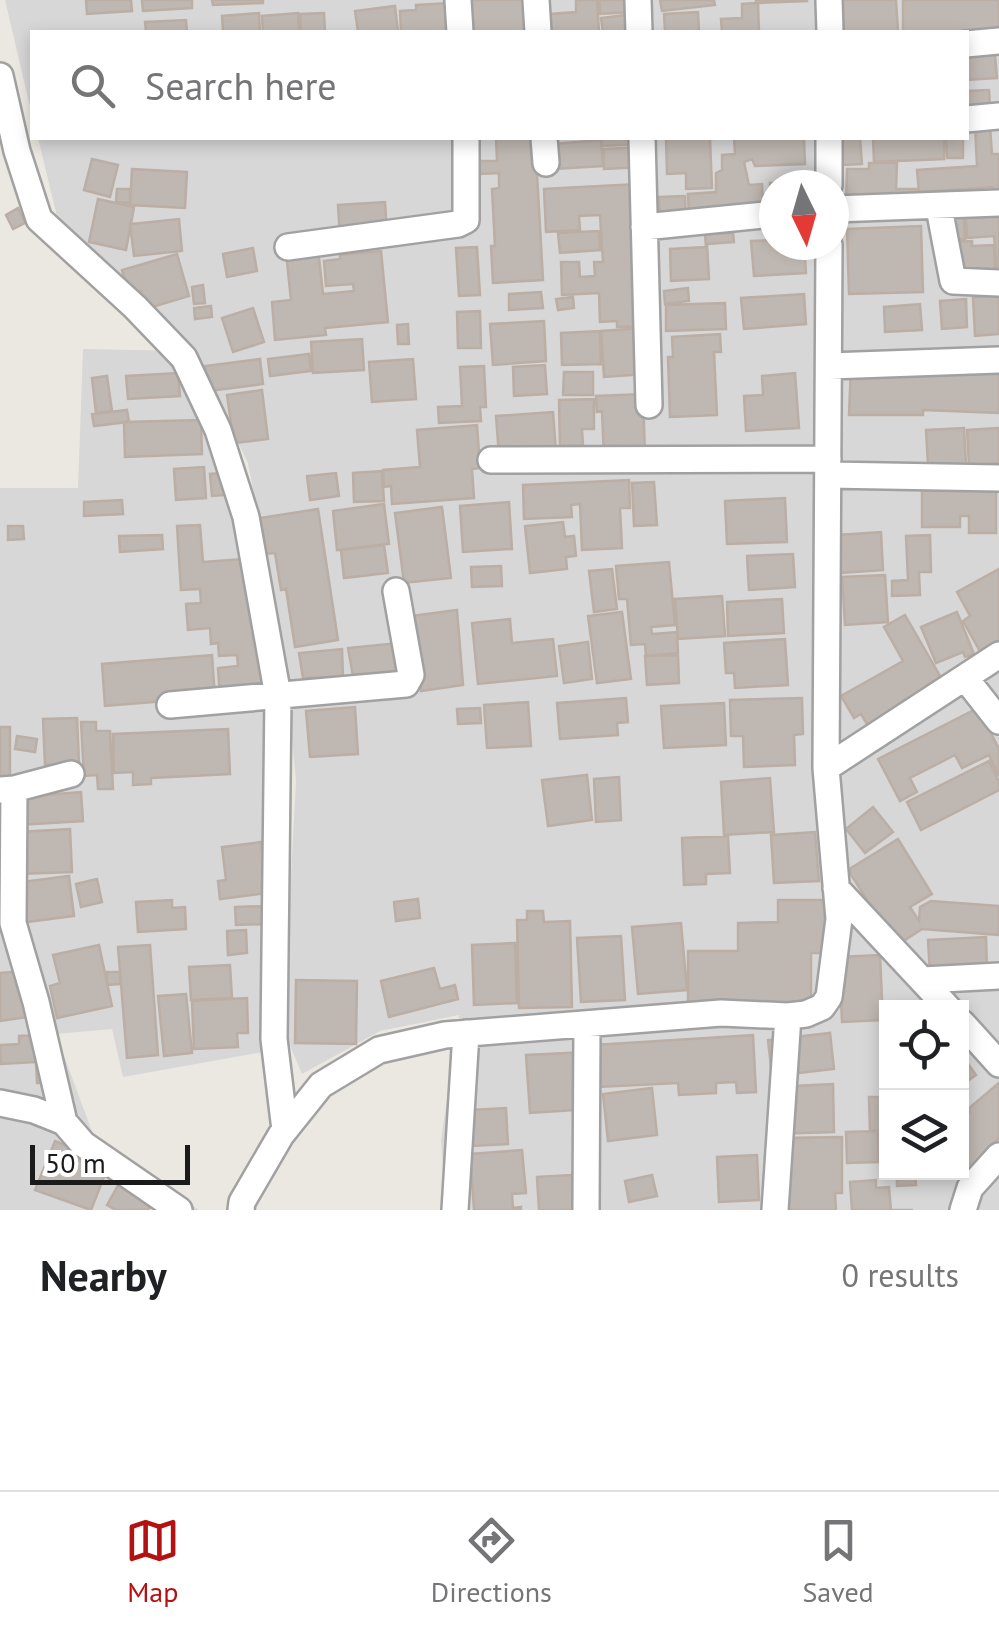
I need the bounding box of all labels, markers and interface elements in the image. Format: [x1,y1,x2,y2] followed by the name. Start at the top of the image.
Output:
[30,30,969,140] search box
[65,58,120,113] icon: search
[145,61,337,110] text: Search here
[759,170,849,260] north arrow
[879,1000,969,1180] map controls
[879,1000,969,1090] button: locate
[879,1090,969,1180] button: layers
[30,1140,190,1184] scale bar
[45,1144,106,1181] text: 50 m
[40,1248,167,1303] text: Nearby
[841,1254,959,1296] text: 0 results
[125,1513,180,1610] tab: Map
[431,1513,552,1610] tab: Directions
[802,1513,874,1610] tab: Saved

